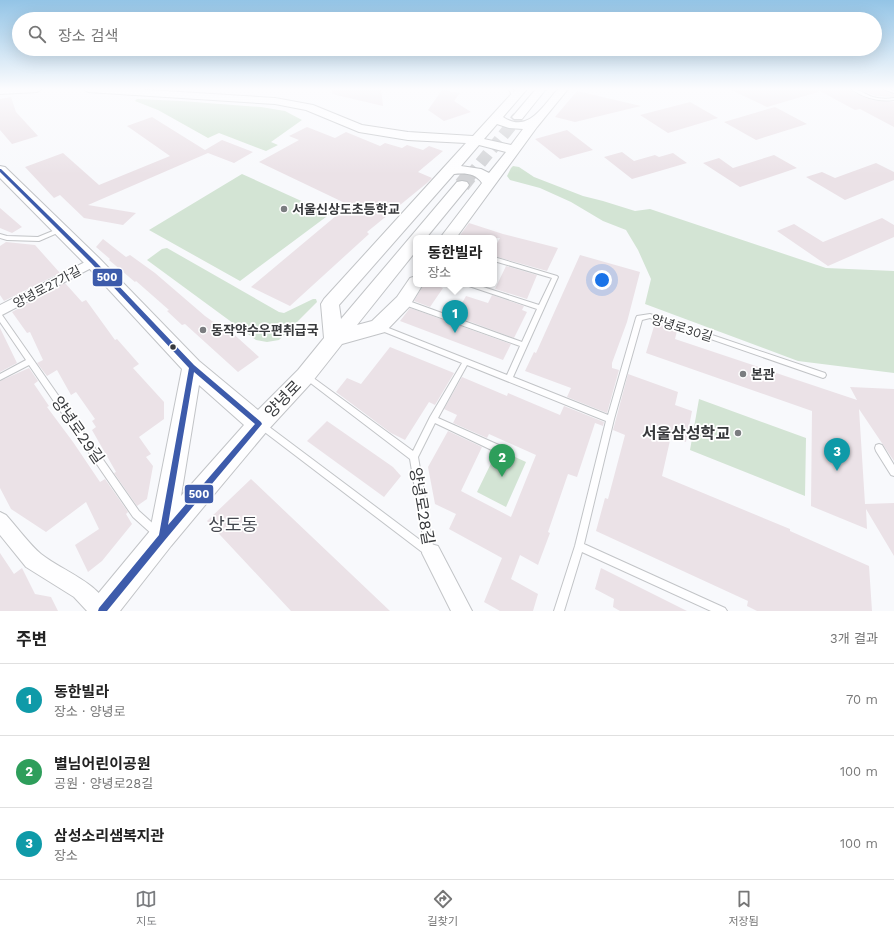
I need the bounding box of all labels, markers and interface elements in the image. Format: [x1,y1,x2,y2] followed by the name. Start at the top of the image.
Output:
[12,12,882,56] search box
[26,23,48,45] icon: search
[58,27,118,45] text: 장소 검색
[292,202,400,217] place label: 서울신상도초등학교
[279,204,289,214] marker: 서울신상도초등학교
[413,235,497,287] popup
[427,244,483,262] text: 동한빌라
[11,263,83,311] street label: 양녕로27가길
[427,265,451,280] text: 장소
[92,268,123,287] line badge: 500
[592,270,612,290] your location
[97,271,117,284] text: 500
[442,300,468,333] pin: 1
[649,312,715,344] street label: 양녕로30길
[211,323,319,338] place label: 동작약수우편취급국
[198,325,208,335] marker: 동작약수우편취급국
[168,342,178,352] unlabelled marker
[751,367,775,382] place label: 본관
[738,369,748,379] marker: 본관
[261,376,305,421] street label: 양녕로
[48,393,108,467] street label: 양녕로29길
[642,424,730,443] place label: 서울삼성학교
[733,428,743,438] marker: 서울삼성학교
[824,438,850,471] pin: 3
[489,444,515,477] pin: 2
[406,466,438,546] street label: 양녕로28길
[184,484,214,504] line badge: 500
[189,488,209,501] text: 500
[208,514,258,535] district label: 상도동
[16,629,47,649] text: 주변
[830,631,878,646] text: 3개 결과
[54,683,109,701] text: 동한빌라
[26,692,32,707] text: 1
[846,692,878,707] text: 70 m
[54,704,126,719] text: 장소 · 양녕로
[54,755,151,773] text: 별님어린이공원
[25,764,33,779] text: 2
[840,764,878,779] text: 100 m
[54,776,153,791] text: 공원 · 양녕로28길
[54,827,164,845] text: 삼성소리샘복지관
[25,836,33,851] text: 3
[840,836,878,851] text: 100 m
[54,848,78,863] text: 장소
[135,888,157,928] tab: 지도
[428,888,458,928] tab: 길찾기
[728,888,759,928] tab: 저장됨

